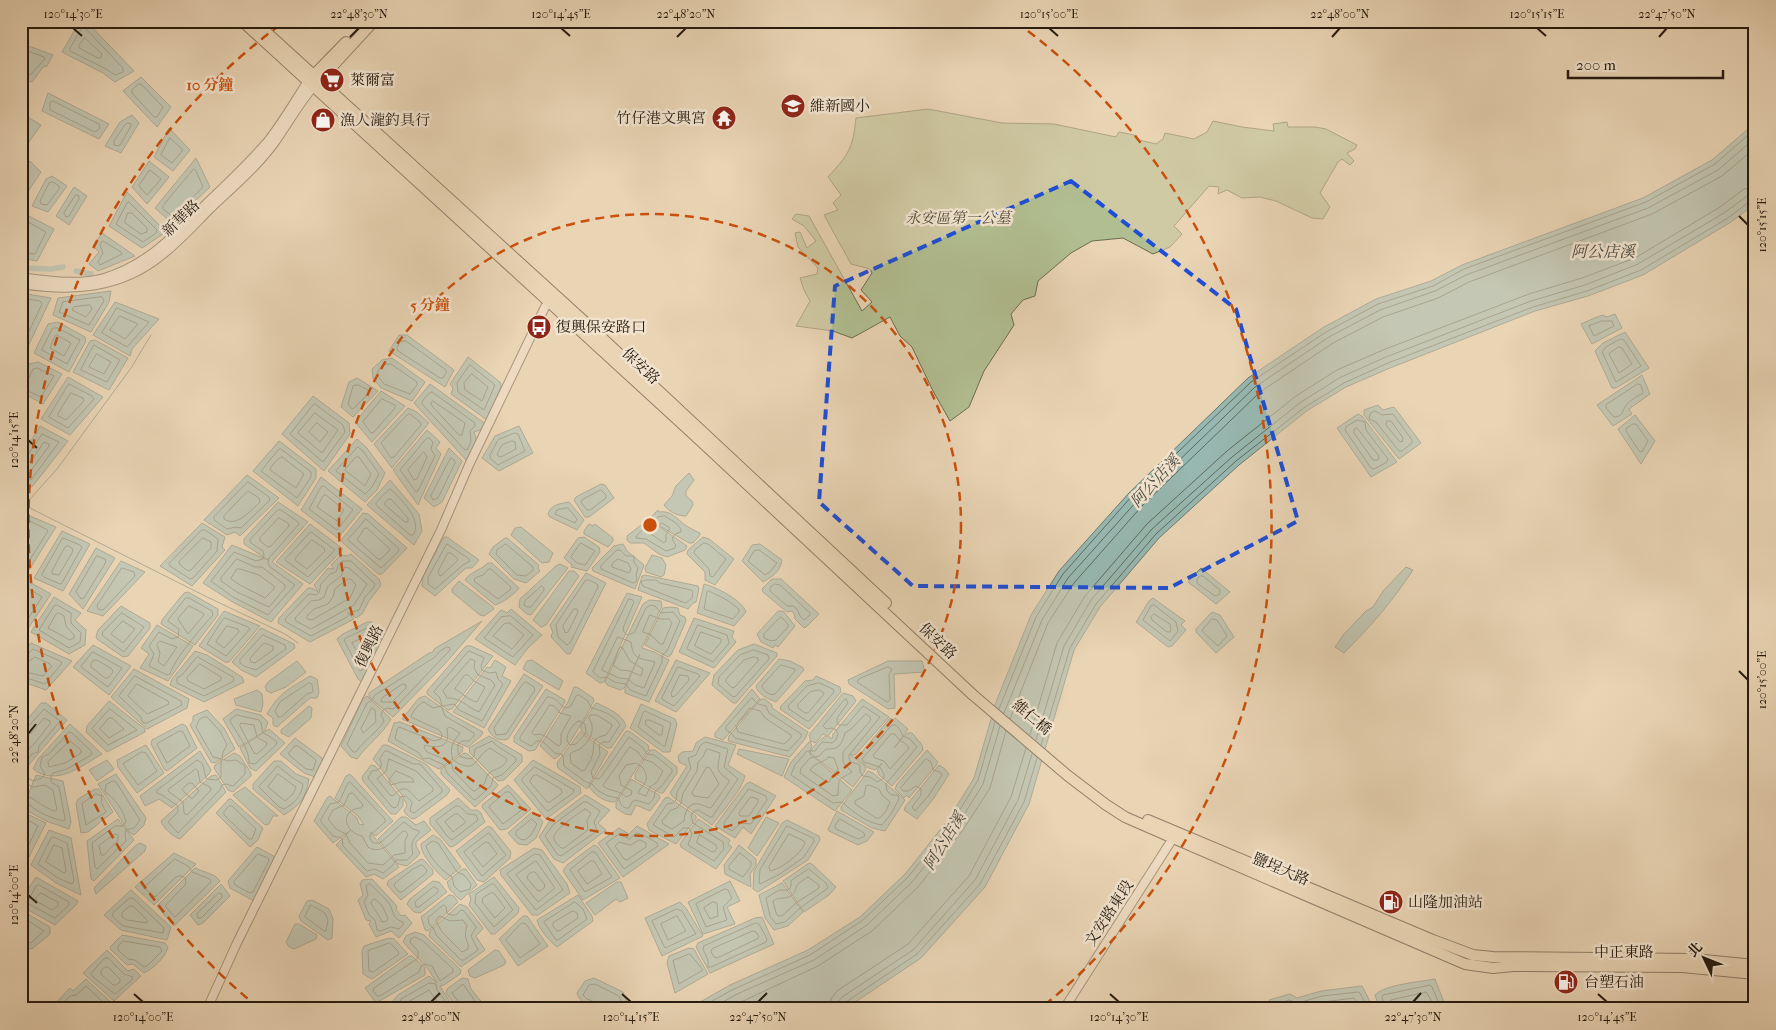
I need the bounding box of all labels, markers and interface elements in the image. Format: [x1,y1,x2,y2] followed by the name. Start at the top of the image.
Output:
[44,7,102,21] text: 120°14'30"E
[330,7,388,21] text: 22°48'30"N
[531,7,591,21] text: 120°14'45"E
[657,7,715,21] text: 22°48'20"N
[1020,7,1078,21] text: 120°15'00"E
[1310,7,1370,21] text: 22°48'00"N
[1510,7,1564,21] text: 120°15'15"E
[1638,7,1696,21] text: 22°47'50"N
[1568,48,1724,80] scale bar
[1576,56,1616,74] text: 200 m
[319,67,345,93] supermarket icon: 萊爾富
[350,71,395,89] place label: 萊爾富
[187,76,233,94] text: 10 分鐘
[780,93,806,119] school or university icon: 維新國小
[810,97,870,115] place label: 維新國小
[711,105,737,131] temple icon: 竹仔港文興宮
[310,107,336,133] shop icon: 漁人瀧釣具行
[616,109,706,127] place label: 竹仔港文興宮
[340,111,430,129] place label: 漁人瀧釣具行
[159,196,203,240] street label: 新華路
[1755,198,1769,252] text: 120°15'15"E
[905,209,1013,227] park label: 永安區第一公墓
[1571,242,1637,261] water label: 阿公店溪
[410,296,450,314] text: 5 分鐘
[526,314,552,340] bus stop icon: 復興保安路口
[556,318,646,336] place label: 復興保安路口
[618,344,664,388] street label: 保安路
[7,412,21,468] text: 120°14'15"E
[1126,450,1185,511] water label: 阿公店溪
[641,516,659,534] centre of rings
[915,619,961,663] street label: 保安路
[351,622,387,670] street label: 復興路
[1755,651,1769,709] text: 120°15'00"E
[1009,696,1055,738] street label: 維仁橋
[7,705,21,763] text: 22°48'20"N
[919,807,970,873] water label: 阿公店溪
[1250,849,1312,889] street label: 鹽埕大路
[7,865,21,925] text: 120°14'00"E
[1081,877,1137,949] street label: 文安路東段
[1378,889,1404,915] fuel station icon: 山隆加油站
[1408,893,1483,911] place label: 山隆加油站
[1678,932,1728,982] north arrow
[1684,939,1706,960] text: 北
[1594,943,1654,961] street label: 中正東路
[1553,969,1579,995] fuel station icon: 台塑石油
[1584,973,1644,991] place label: 台塑石油
[113,1010,173,1024] text: 120°14'00"E
[401,1010,461,1024] text: 22°48'00"N
[603,1010,659,1024] text: 120°14'15"E
[729,1010,787,1024] text: 22°47'50"N
[1090,1010,1148,1024] text: 120°14'30"E
[1384,1010,1442,1024] text: 22°47'30"N
[1577,1010,1637,1024] text: 120°14'45"E

